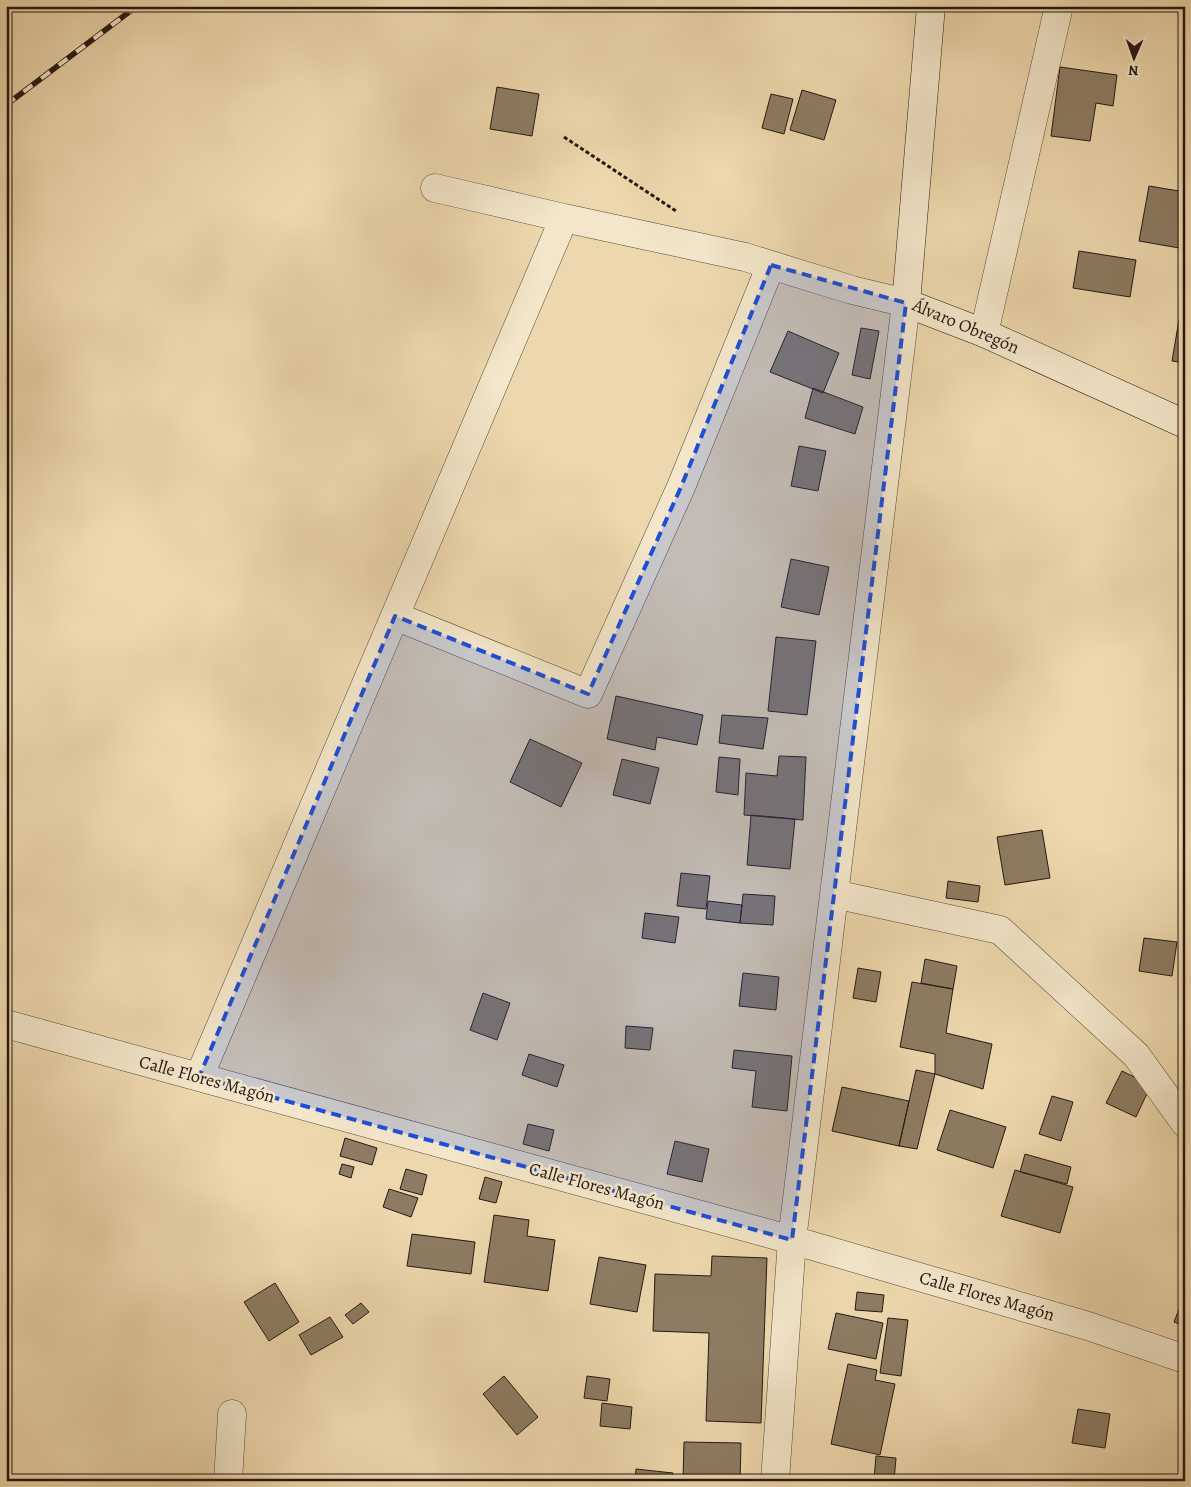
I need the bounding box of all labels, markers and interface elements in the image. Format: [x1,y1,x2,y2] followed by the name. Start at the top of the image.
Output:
[1108,32,1158,82] north arrow
[1128,61,1139,80] text: N
[908,292,1023,359] street label: Álvaro Obregón
[137,1049,278,1109] street label: Calle Flores Magón
[527,1156,668,1216] street label: Calle Flores Magón
[917,1265,1057,1327] street label: Calle Flores Magón

